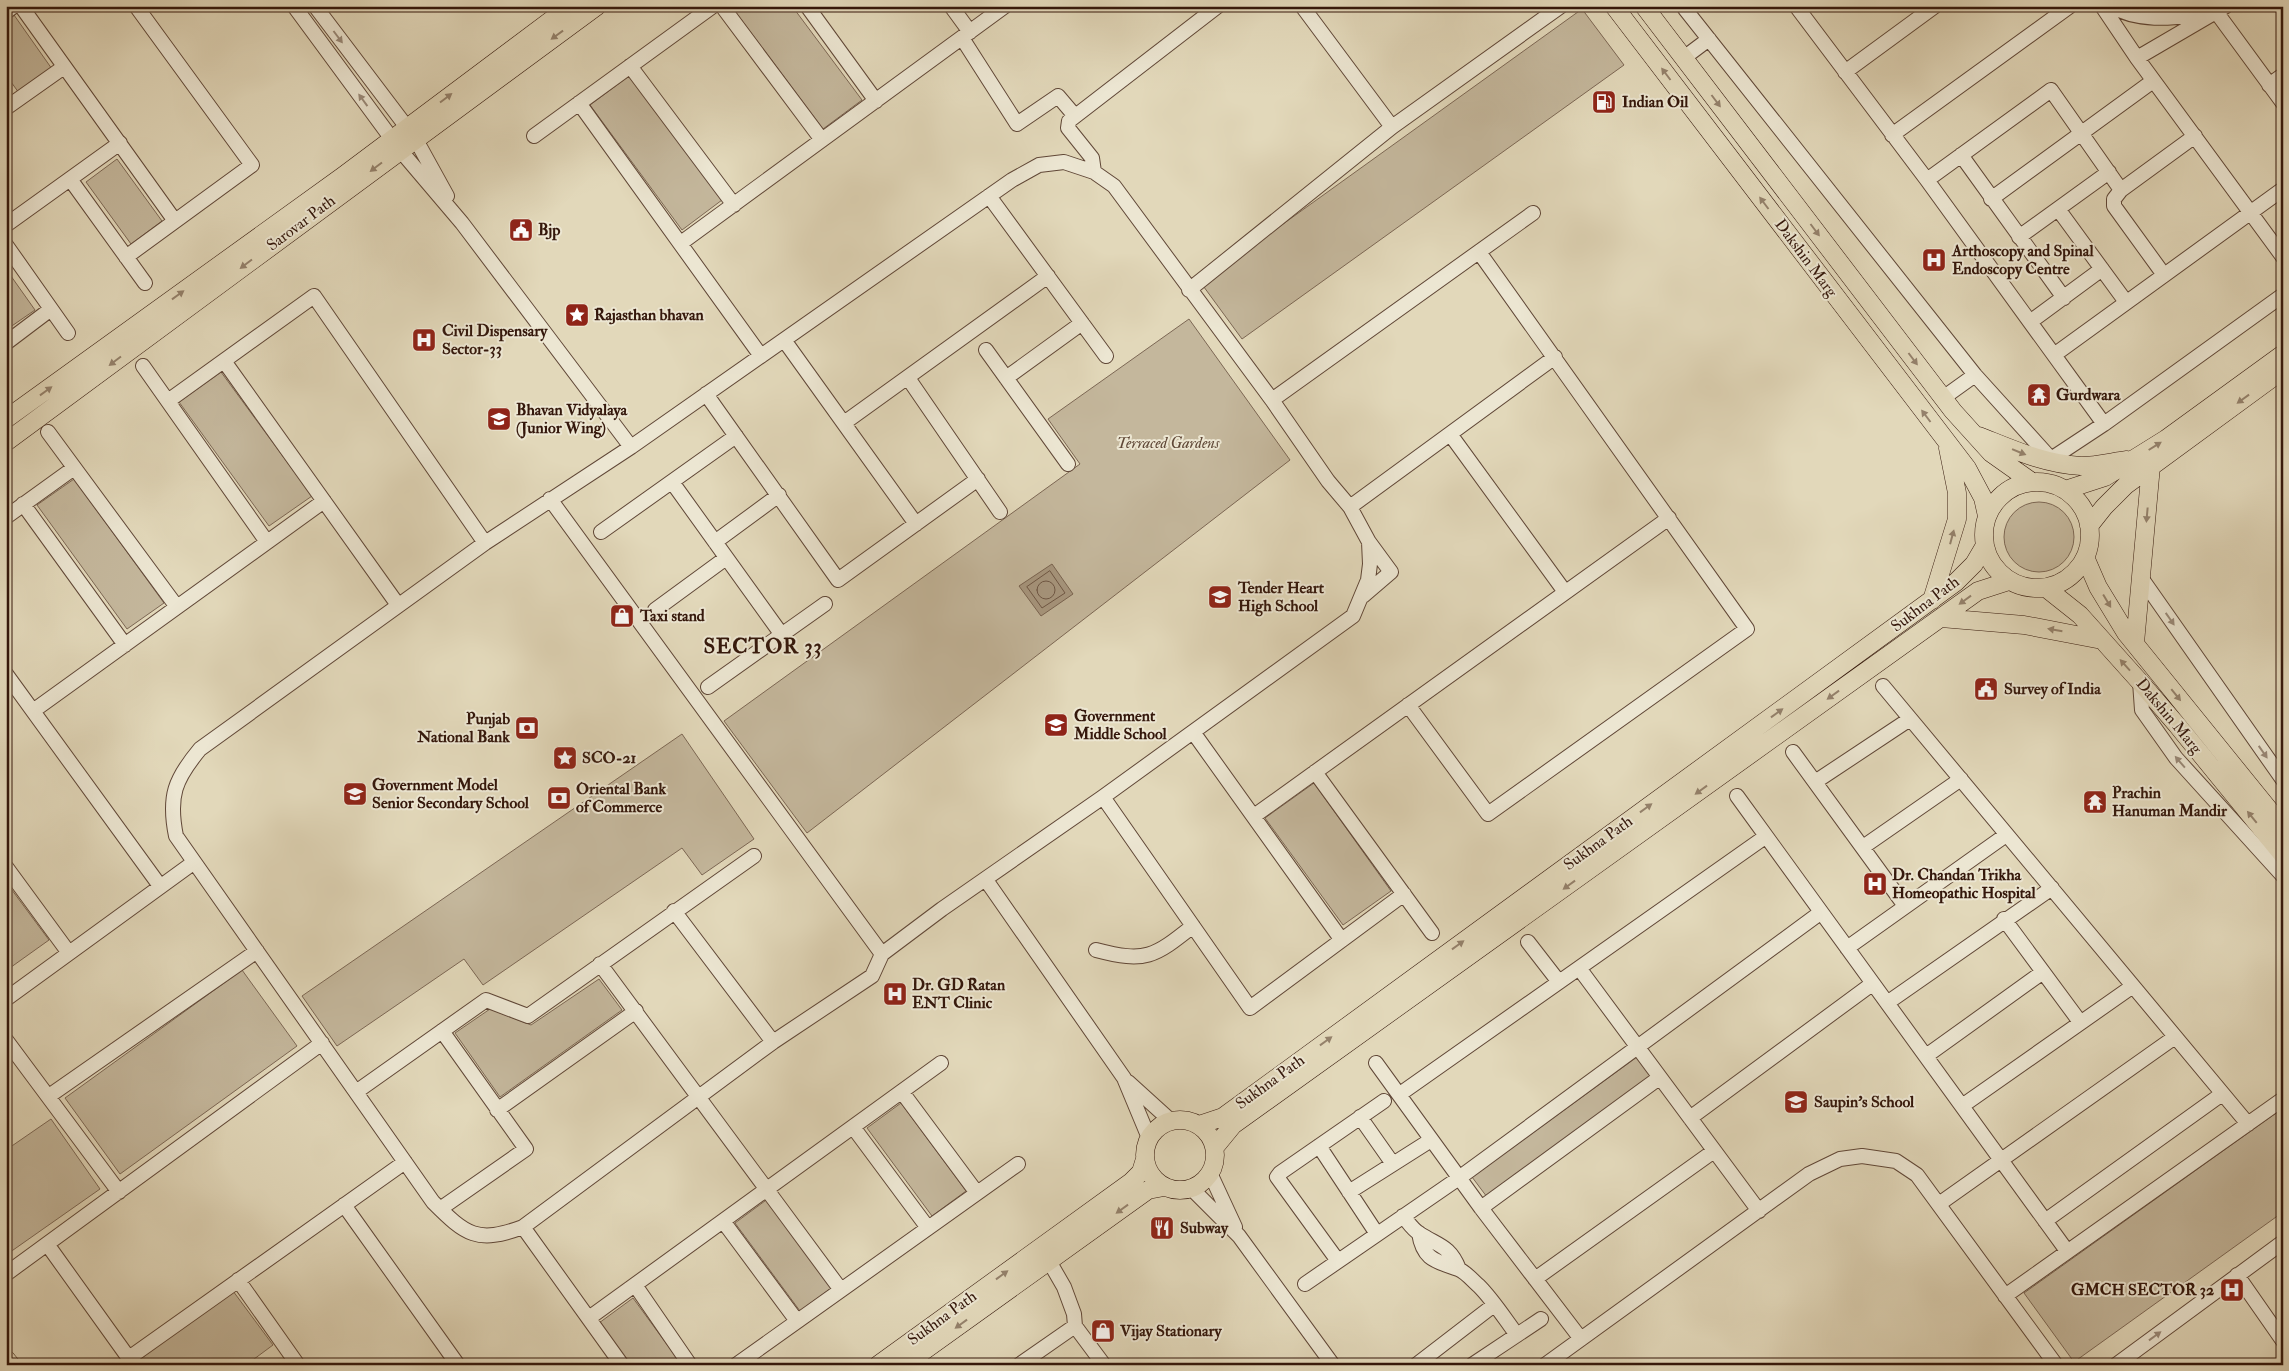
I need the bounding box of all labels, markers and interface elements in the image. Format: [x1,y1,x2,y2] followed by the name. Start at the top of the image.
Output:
[332,30,343,43] one-way arrow
[550,30,564,40] one-way arrow
[1660,68,1671,81] one-way arrow
[1591,89,1617,115] fuel station icon: Indian Oil
[1622,92,1689,112] place label: Indian Oil
[358,93,368,107] one-way arrow
[439,93,453,103] one-way arrow
[1711,94,1721,108] one-way arrow
[369,162,383,172] one-way arrow
[263,190,340,255] street label: Sarovar Path
[1759,196,1769,210] one-way arrow
[1770,215,1843,302] street label: Dakshin Marg
[508,217,534,243] public building icon: Bjp
[538,220,560,241] place label: Bjp
[1809,223,1820,236] one-way arrow
[1951,241,2094,280] place label: Arthoscopy and Spinal Endoscopy Centre
[1921,247,1947,273] hospital icon: Arthoscopy and Spinal Endoscopy Centre
[239,259,253,269] one-way arrow
[171,291,184,301] one-way arrow
[564,302,590,328] place icon: Rajasthan bhavan
[594,305,704,325] place label: Rajasthan bhavan
[442,321,548,359] place label: Civil Dispensary Sector-33
[411,327,437,353] hospital icon: Civil Dispensary Sector-33
[1908,352,1919,365] one-way arrow
[108,356,122,366] one-way arrow
[2026,382,2052,408] temple icon: Gurdwara
[39,385,52,396] one-way arrow
[2056,385,2121,405] place label: Gurdwara
[2236,394,2250,404] one-way arrow
[516,400,628,439] place label: Bhavan Vidyalaya (Junior Wing)
[486,406,512,432] school or university icon: Bhavan Vidyalaya (Junior Wing)
[1921,409,1932,422] one-way arrow
[1117,433,1220,453] park label: Terraced Gardens
[2149,441,2162,450] one-way arrow
[2012,448,2027,456] one-way arrow
[2142,507,2150,523] one-way arrow
[1948,529,1956,544] one-way arrow
[1887,571,1964,636] street label: Sukhna Path
[1237,578,1325,617] place label: Tender Heart High School
[1207,584,1233,610] school or university icon: Tender Heart High School
[2102,594,2111,607] one-way arrow
[1959,595,1972,606] one-way arrow
[609,603,635,629] shop icon: Taxi stand
[639,606,705,626] place label: Taxi stand
[2165,612,2175,626] one-way arrow
[2046,625,2062,633] one-way arrow
[703,633,823,660] district label: SECTOR 33
[2119,660,2131,672] one-way arrow
[2132,674,2207,759] street label: Dakshin Marg
[1973,676,1999,702] public building icon: Survey of India
[2004,679,2101,700] place label: Survey of India
[2171,688,2182,701] one-way arrow
[1826,690,1840,700] one-way arrow
[1073,706,1168,744] place label: Government Middle School
[1770,708,1784,718] one-way arrow
[416,709,510,747] place label: Punjab National Bank
[1043,712,1069,738] school or university icon: Government Middle School
[514,715,540,741] bank icon: Punjab National Bank
[552,745,578,771] place icon: SCO-21
[2258,745,2268,759] one-way arrow
[582,748,637,768] place label: SCO-21
[2174,756,2185,769] one-way arrow
[372,775,530,814] place label: Government Model Senior Secondary School
[576,779,667,817] place label: Oriental Bank of Commerce
[342,781,368,807] school or university icon: Government Model Senior Secondary School
[2112,783,2228,821] place label: Prachin Hanuman Mandir
[546,785,572,811] bank icon: Oriental Bank of Commerce
[1694,785,1708,795] one-way arrow
[2082,789,2108,815] temple icon: Prachin Hanuman Mandir
[1639,803,1652,814] one-way arrow
[1560,811,1637,875] street label: Sukhna Path
[2247,811,2258,824] one-way arrow
[1892,865,2037,904] place label: Dr. Chandan Trikha Homeopathic Hospital
[1862,871,1888,897] hospital icon: Dr. Chandan Trikha Homeopathic Hospital
[1563,879,1576,890] one-way arrow
[1451,940,1465,950] one-way arrow
[912,975,1006,1013] place label: Dr. GD Ratan ENT Clinic
[882,981,908,1007] hospital icon: Dr. GD Ratan ENT Clinic
[1319,1036,1333,1046] one-way arrow
[1232,1050,1309,1114] street label: Sukhna Path
[1783,1089,1809,1115] school or university icon: Saupin's School
[1814,1092,1915,1113] place label: Saupin's School
[1115,1204,1129,1214] one-way arrow
[1149,1215,1175,1241] restaurant icon: Subway
[1180,1218,1229,1239] place label: Subway
[996,1270,1009,1280] one-way arrow
[2219,1277,2245,1303] hospital icon: GMCH SECTOR 32
[2071,1280,2214,1300] place label: GMCH SECTOR 32
[904,1286,981,1350] street label: Sukhna Path
[1090,1318,1116,1344] shop icon: Vijay Stationary
[955,1319,968,1329] one-way arrow
[1119,1321,1223,1342] place label: Vijay Stationary
[2148,1331,2162,1341] one-way arrow

